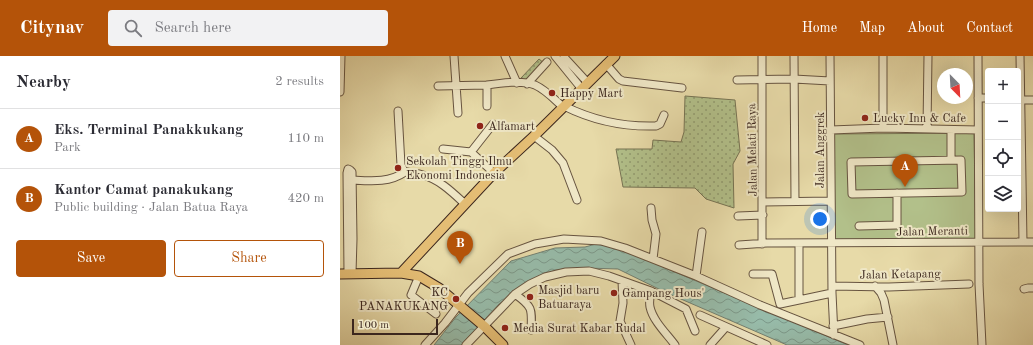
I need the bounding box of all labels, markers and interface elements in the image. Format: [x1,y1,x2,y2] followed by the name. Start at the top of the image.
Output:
[108,10,388,46] search box
[122,17,144,39] icon: search
[20,19,84,38] text: Citynav
[154,21,231,36] text: Search here
[802,21,837,35] text: Home
[859,21,885,35] text: Map
[907,21,944,35] text: About
[966,21,1013,35] text: Contact
[937,68,973,104] north arrow
[985,68,1021,212] map controls
[985,68,1021,104] button: +
[16,74,71,91] text: Nearby
[275,75,324,88] text: 2 results
[547,88,557,98] marker: Happy Mart
[560,88,623,100] place label: Happy Mart
[746,103,760,197] street label: Jalan Melati Raya
[985,104,1021,140] button: −
[815,112,827,188] street label: Jalan Anggrek
[860,113,870,123] marker: Lucky Inn & Cafe
[873,113,966,125] place label: Lucky Inn & Cafe
[475,121,485,131] marker: Alfamart
[488,121,535,133] place label: Alfamart
[54,123,243,138] text: Eks. Terminal Panakkukang
[24,132,34,145] text: A
[287,132,324,145] text: 110 m
[985,140,1021,176] button: locate
[54,141,81,154] text: Park
[892,154,918,187] pin: A
[406,156,513,182] place label: Sekolah Tinggi Ilmu Ekonomi Indonesia
[393,163,403,173] marker: Sekolah Tinggi Ilmu Ekonomi Indonesia
[985,176,1021,212] button: layers
[54,183,233,198] text: Kantor Camat panakukang
[24,192,34,205] text: B
[287,192,324,205] text: 420 m
[54,201,248,214] text: Public building · Jalan Batua Raya
[810,209,830,229] your location
[896,225,968,239] street label: Jalan Meranti
[447,231,473,264] pin: B
[16,240,166,277] button: Save
[174,240,324,277] button: Share
[859,268,941,282] street label: Jalan Ketapang
[538,285,600,311] place label: Masjid baru Batuaraya
[359,287,448,313] place label: KC PANAKUKANG
[609,288,619,298] marker: Gampang Hous'
[622,288,704,300] place label: Gampang Hous'
[525,292,535,302] marker: Masjid baru Batuaraya
[451,294,461,304] marker: KC PANAKUKANG
[352,317,438,336] scale bar
[358,320,389,331] text: 100 m
[500,323,510,333] marker: Media Surat Kabar Rudal
[513,323,645,335] place label: Media Surat Kabar Rudal

